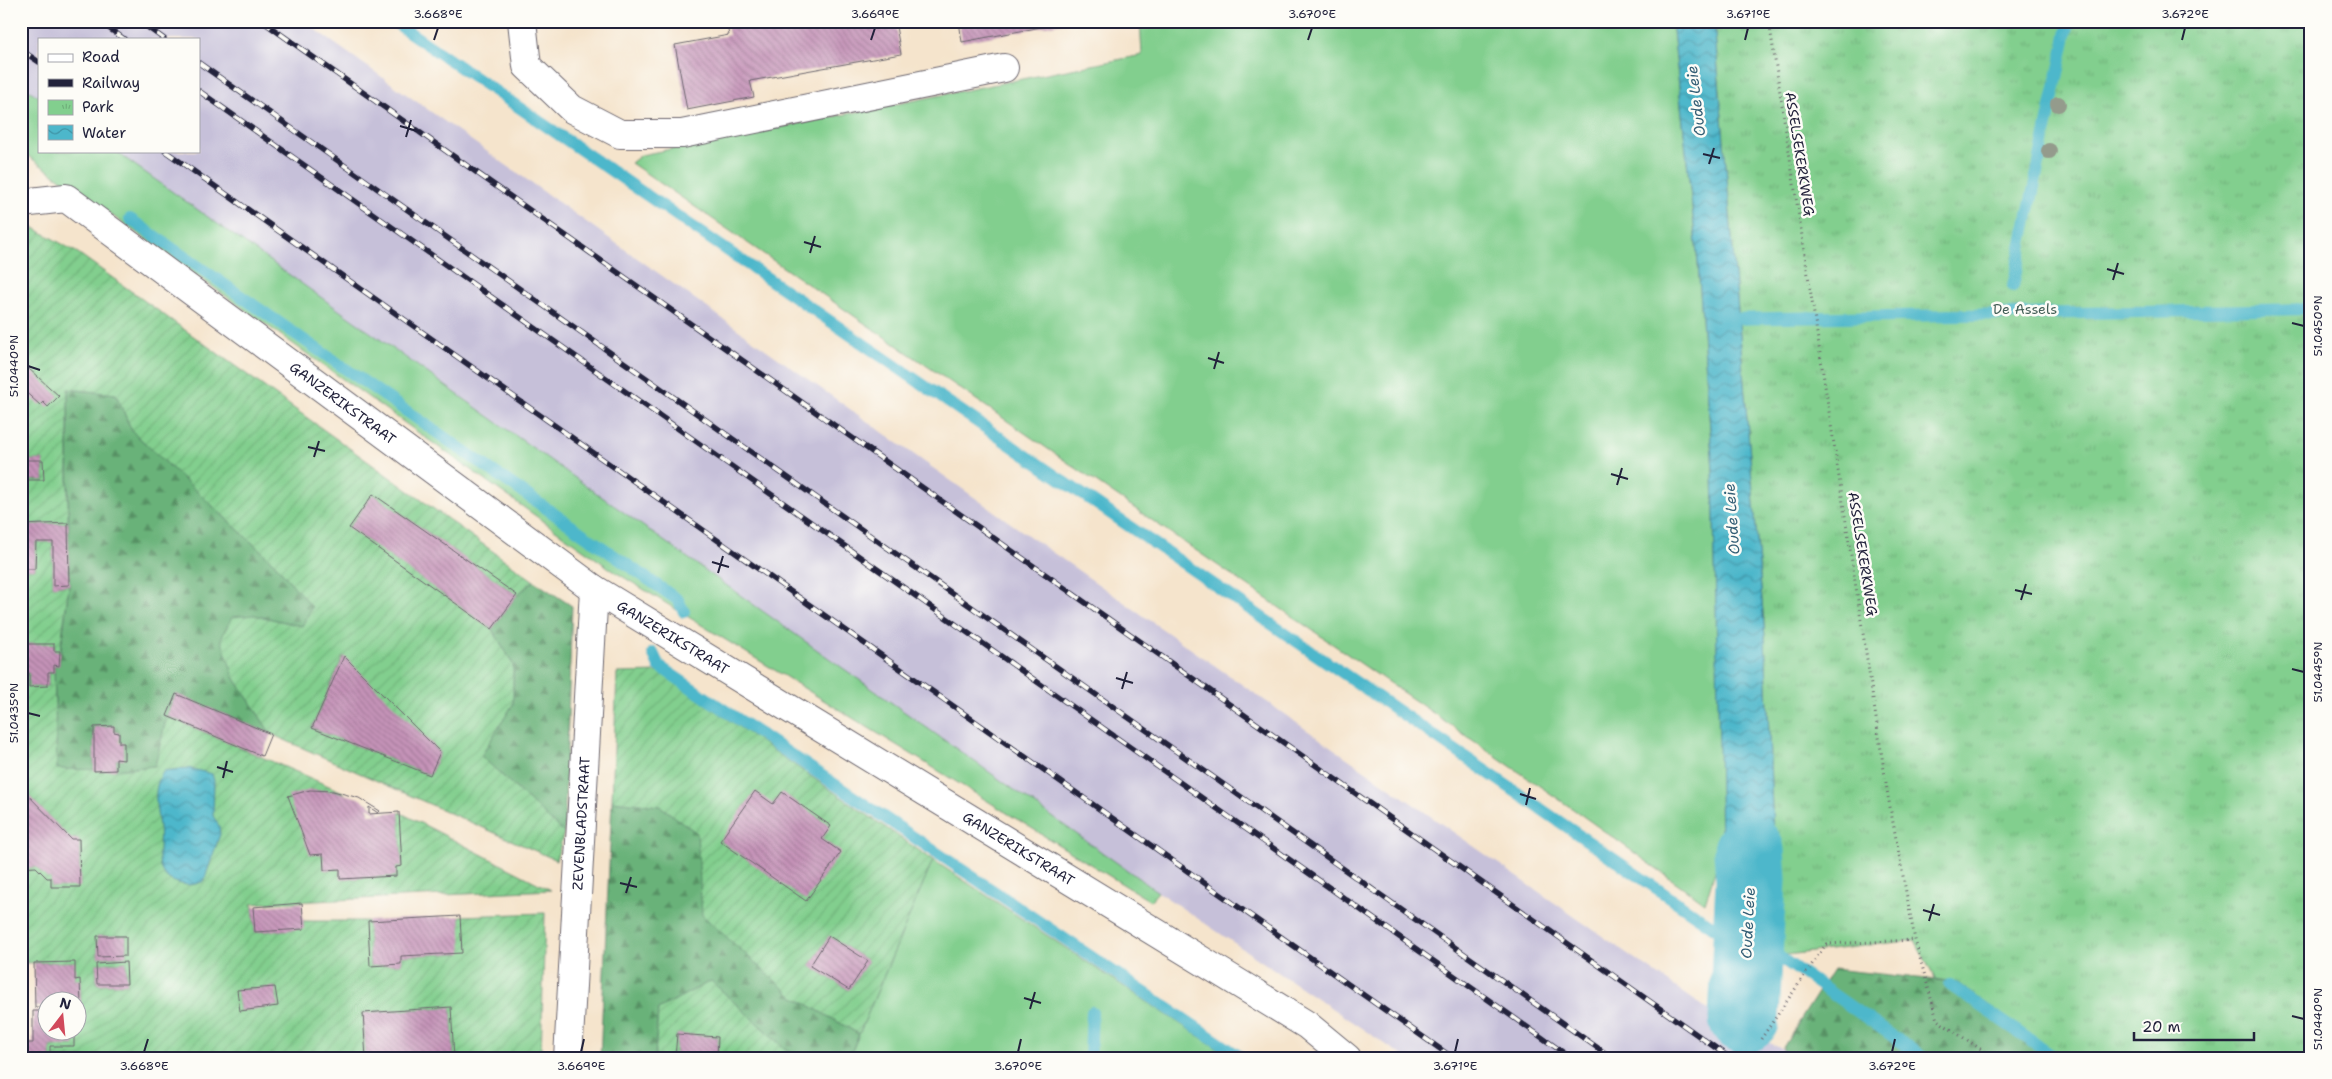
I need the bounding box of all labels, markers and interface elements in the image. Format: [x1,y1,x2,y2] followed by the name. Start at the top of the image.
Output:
[414,6,462,22] text: 3.668°E
[851,6,899,22] text: 3.669°E
[1288,6,1336,22] text: 3.670°E
[1726,6,1770,22] text: 3.671°E
[2161,6,2209,22] text: 3.672°E
[38,38,200,152] legend
[82,47,120,67] text: Road
[1682,64,1710,138] water label: Oude Leie
[82,73,140,93] text: Railway
[1781,91,1819,218] street label: ASSELSEKERKWEG
[82,97,114,117] text: Park
[82,123,126,143] text: Water
[2310,295,2326,357] text: 51.0450°N
[1993,300,2057,318] park label: De Assels
[6,335,22,397] text: 51.0440°N
[286,358,400,449] street label: GANZERIKSTRAAT
[1720,483,1744,555] water label: Oude Leie
[1844,491,1882,618] street label: ASSELSEKERKWEG
[614,596,733,679] street label: GANZERIKSTRAAT
[2310,642,2326,702] text: 51.0445°N
[6,683,22,743] text: 51.0435°N
[568,756,594,891] street label: ZEVENBLADSTRAAT
[959,808,1078,890] street label: GANZERIKSTRAAT
[1736,887,1760,959] water label: Oude Leie
[2310,988,2326,1050] text: 51.0440°N
[38,992,88,1042] north arrow
[58,993,73,1014] text: N
[2134,1009,2254,1041] scale bar
[2142,1017,2181,1037] text: 20 m
[120,1058,168,1074] text: 3.668°E
[557,1058,605,1074] text: 3.669°E
[994,1058,1042,1074] text: 3.670°E
[1433,1058,1477,1074] text: 3.671°E
[1868,1058,1916,1074] text: 3.672°E

